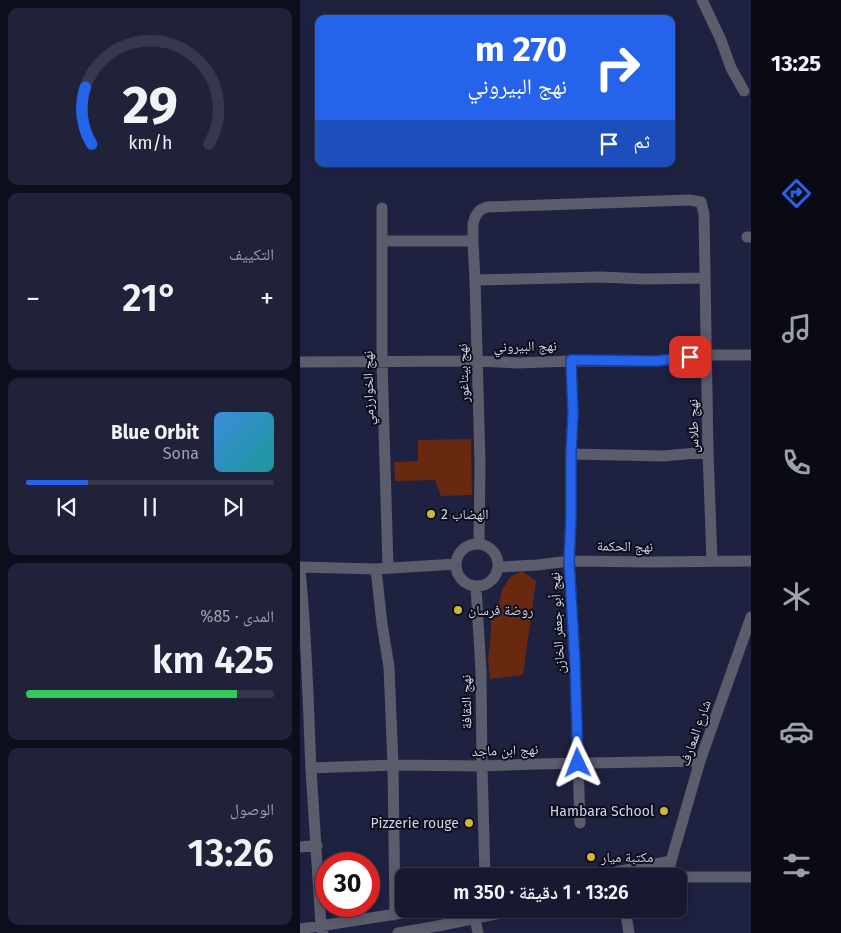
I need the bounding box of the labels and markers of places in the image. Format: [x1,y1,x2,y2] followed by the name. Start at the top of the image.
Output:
[669,336,711,378] pin
[441,506,489,523] place label: الهضاب 2
[425,508,437,520] marker: الهضاب 2
[468,602,534,619] place label: روضة فرسان
[452,604,464,616] marker: روضة فرسان
[550,803,654,820] place label: Hambara School
[658,805,670,817] marker: Hambara School
[370,815,459,832] place label: Pizzerie rouge
[463,817,475,829] marker: Pizzerie rouge
[600,849,653,866] place label: مكتبة ميار
[585,851,597,863] marker: مكتبة ميار

